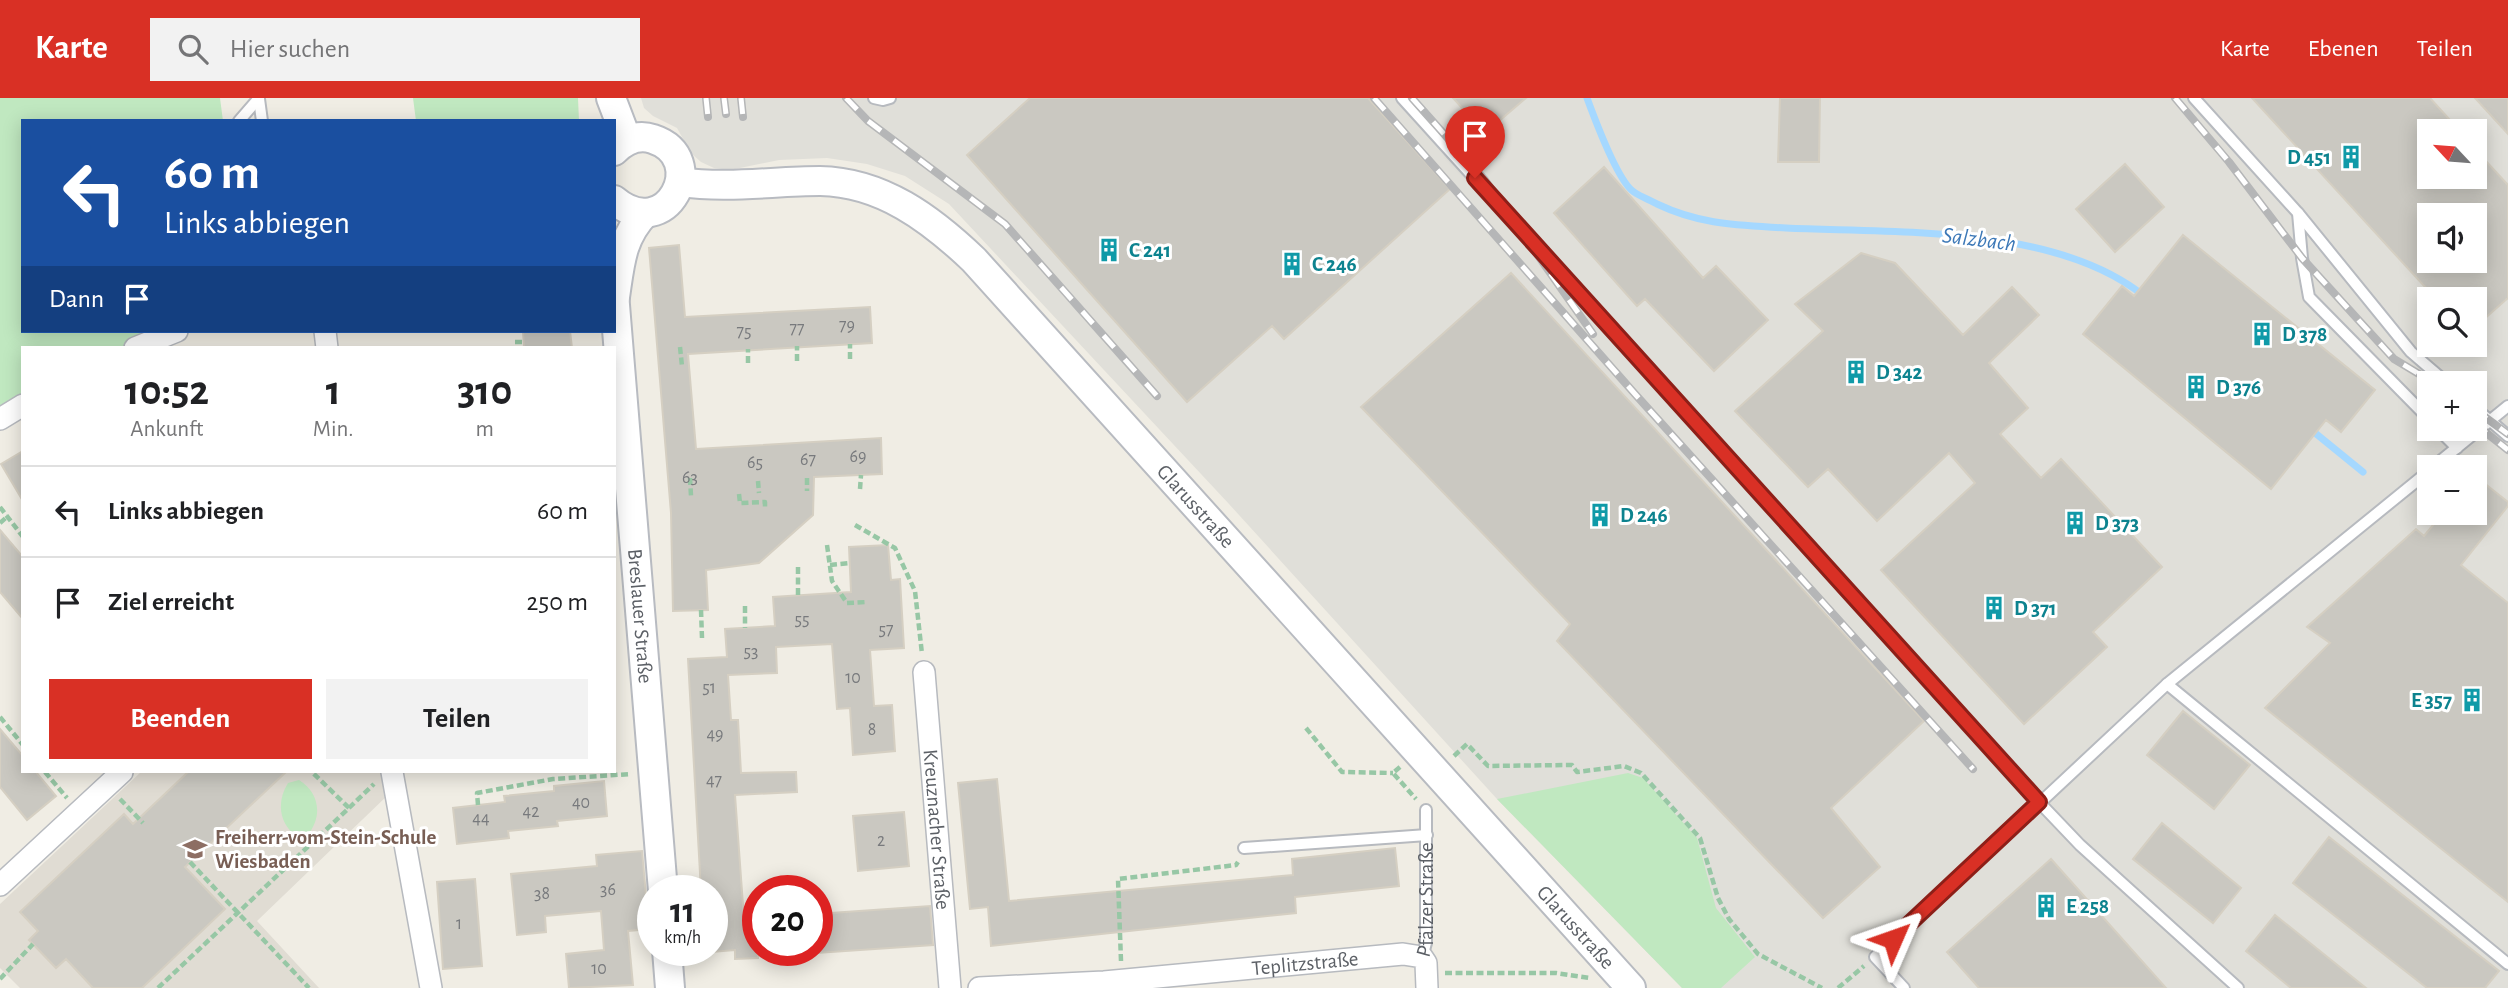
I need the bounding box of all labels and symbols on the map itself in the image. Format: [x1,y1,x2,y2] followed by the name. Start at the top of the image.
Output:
[1445,106,1505,178] pin
[2417,119,2487,189] north arrow
[2337,143,2365,171] building icon: D 451
[2287,147,2331,168] place label: D 451
[1941,224,2017,256] water label: Salzbach
[1095,236,1123,264] building icon: C 241
[1129,240,1171,261] place label: C 241
[1278,250,1306,278] building icon: C 246
[1312,254,1357,275] place label: C 246
[839,317,855,335] house number: 79
[789,320,805,338] house number: 77
[2248,320,2276,348] building icon: D 378
[736,323,752,341] house number: 75
[2282,324,2327,345] place label: D 378
[1842,358,1870,386] building icon: D 342
[1876,362,1923,383] place label: D 342
[2182,373,2210,401] building icon: D 376
[2216,377,2261,398] place label: D 376
[850,448,866,466] house number: 69
[800,451,816,469] house number: 67
[747,454,763,472] house number: 65
[1153,460,1239,552] street label: Glarusstraße
[682,469,698,487] house number: 63
[1586,501,1614,529] building icon: D 246
[1620,505,1668,526] place label: D 246
[2061,509,2089,537] building icon: D 373
[2095,513,2139,534] place label: D 373
[624,548,656,684] street label: Breslauer Straße
[1980,594,2008,622] building icon: D 371
[2014,598,2057,619] place label: D 371
[794,611,810,629] house number: 55
[878,621,894,639] house number: 57
[744,643,758,661] house number: 53
[845,669,861,687] house number: 10
[702,679,716,697] house number: 51
[2458,686,2486,714] building icon: E 357
[2411,690,2452,711] place label: E 357
[868,721,876,739] house number: 8
[706,726,724,744] house number: 49
[920,748,954,910] street label: Kreuznacher Straße
[706,772,722,790] house number: 47
[572,794,590,812] house number: 40
[523,803,539,821] house number: 42
[472,810,490,828] house number: 44
[215,827,436,872] place label: Freiherr-vom-Stein-Schule Wiesbaden
[877,832,885,850] house number: 2
[181,835,209,863] school or university icon: Freiherr-vom-Stein-Schule Wiesbaden
[1412,842,1437,959] street label: Pfälzer Straße
[742,875,833,966] speed limit sign: 20
[600,881,616,899] house number: 36
[1533,881,1619,973] street label: Glarusstraße
[534,885,550,903] house number: 38
[2032,892,2060,920] building icon: E 258
[2066,896,2109,917] place label: E 258
[1856,902,1930,976] position arrow
[456,915,462,933] house number: 1
[1251,948,1359,979] street label: Teplitzstraße
[591,960,607,978] house number: 10

